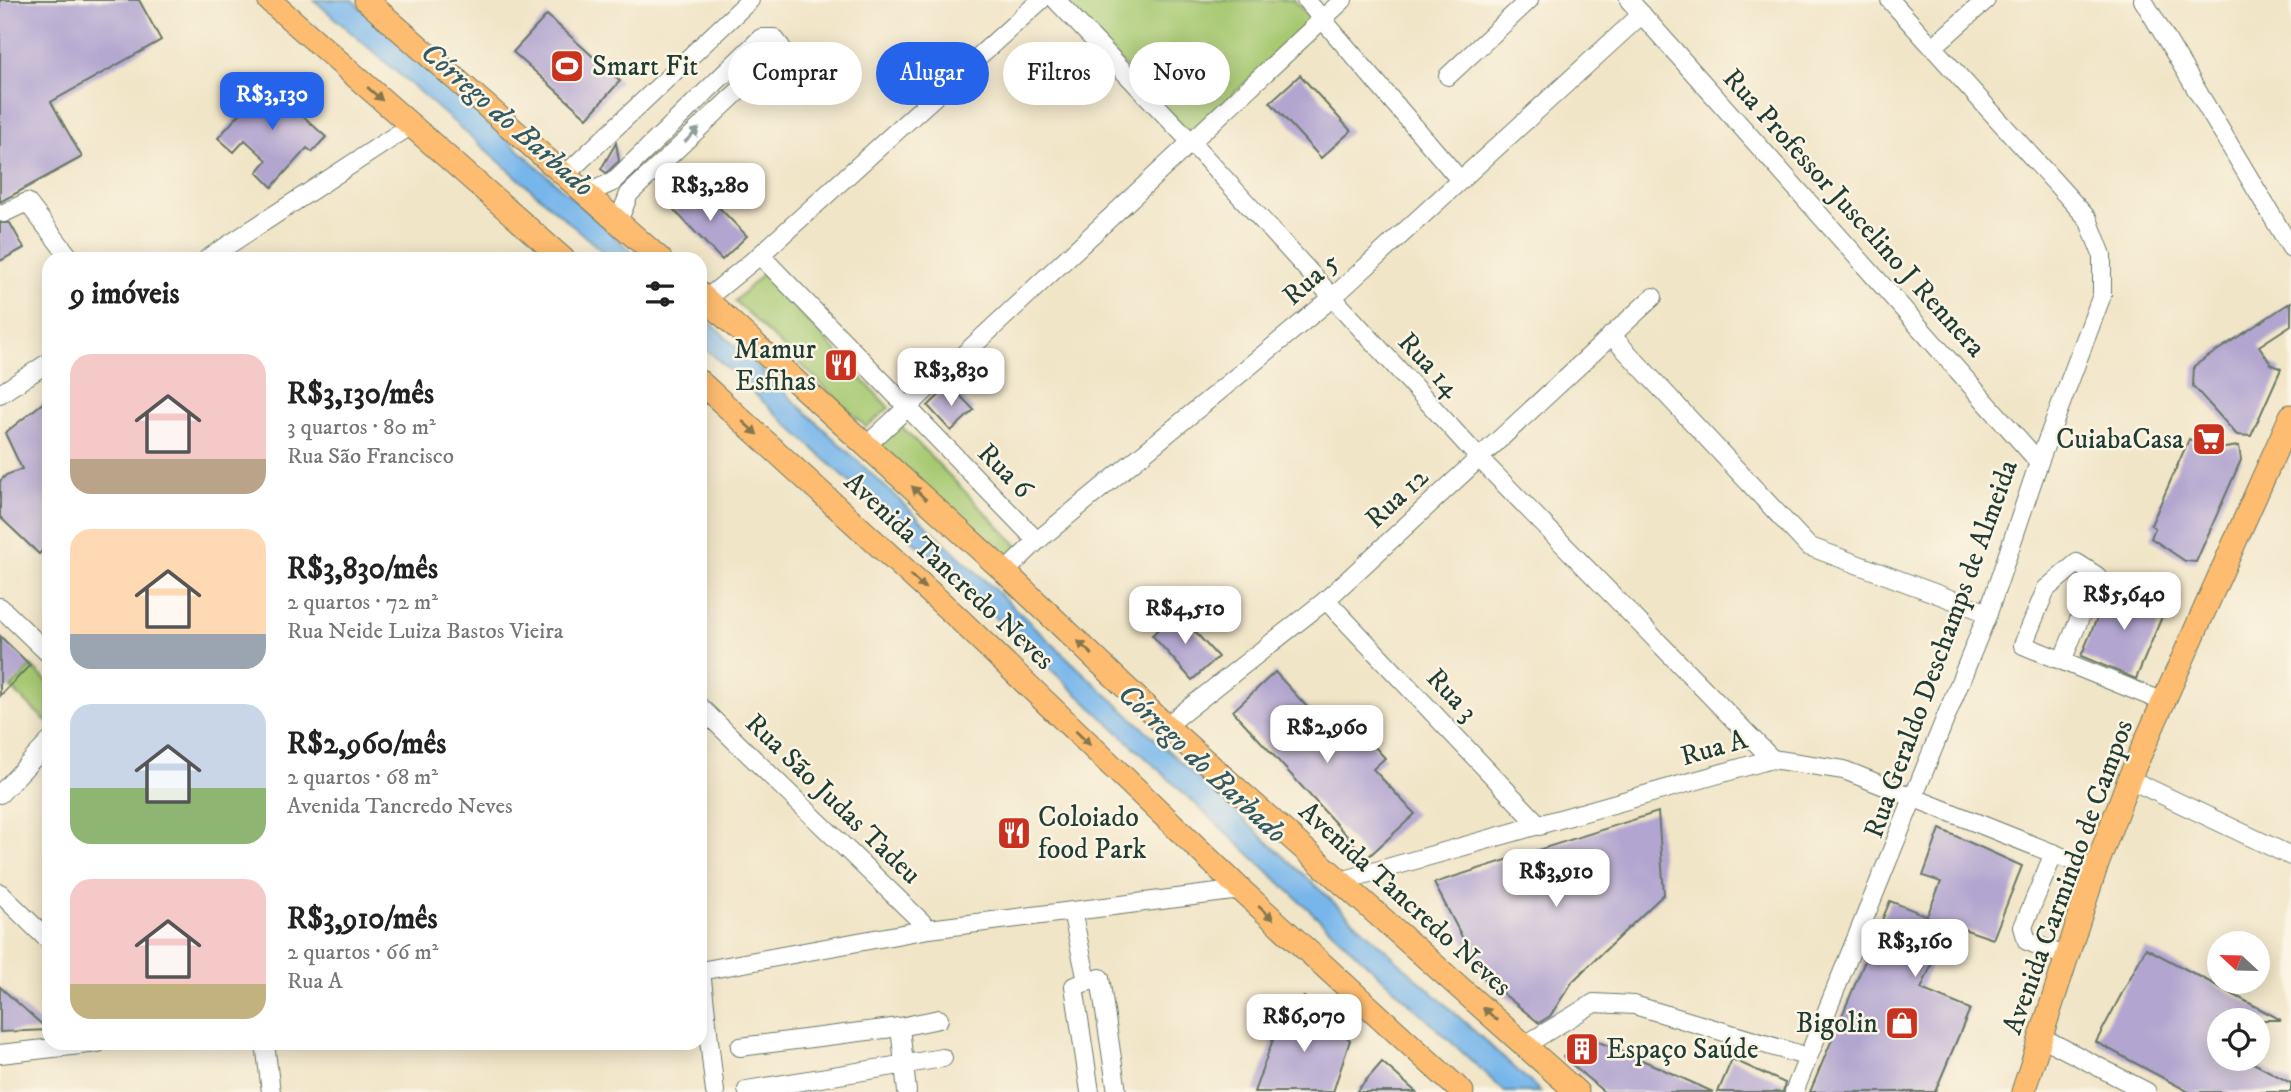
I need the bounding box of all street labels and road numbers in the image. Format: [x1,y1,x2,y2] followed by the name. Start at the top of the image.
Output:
[1715,61,1993,365] street label: Rua Professor Juscelino J Rennera
[1275,245,1347,313] street label: Rua 5
[1390,325,1468,406] street label: Rua 14
[970,436,1041,507] street label: Rua 6
[1856,455,2026,843] street label: Rua Geraldo Deschamps de Almeida
[1358,460,1436,536] street label: Rua 12
[837,464,1061,678] street label: Avenida Tancredo Neves
[1419,661,1485,729] street label: Rua 3
[738,706,928,892] street label: Rua São Judas Tadeu
[1995,715,2141,1039] street label: Avenida Carmindo de Campos
[1677,722,1753,774] street label: Rua A
[1291,794,1519,1004] street label: Avenida Tancredo Neves

